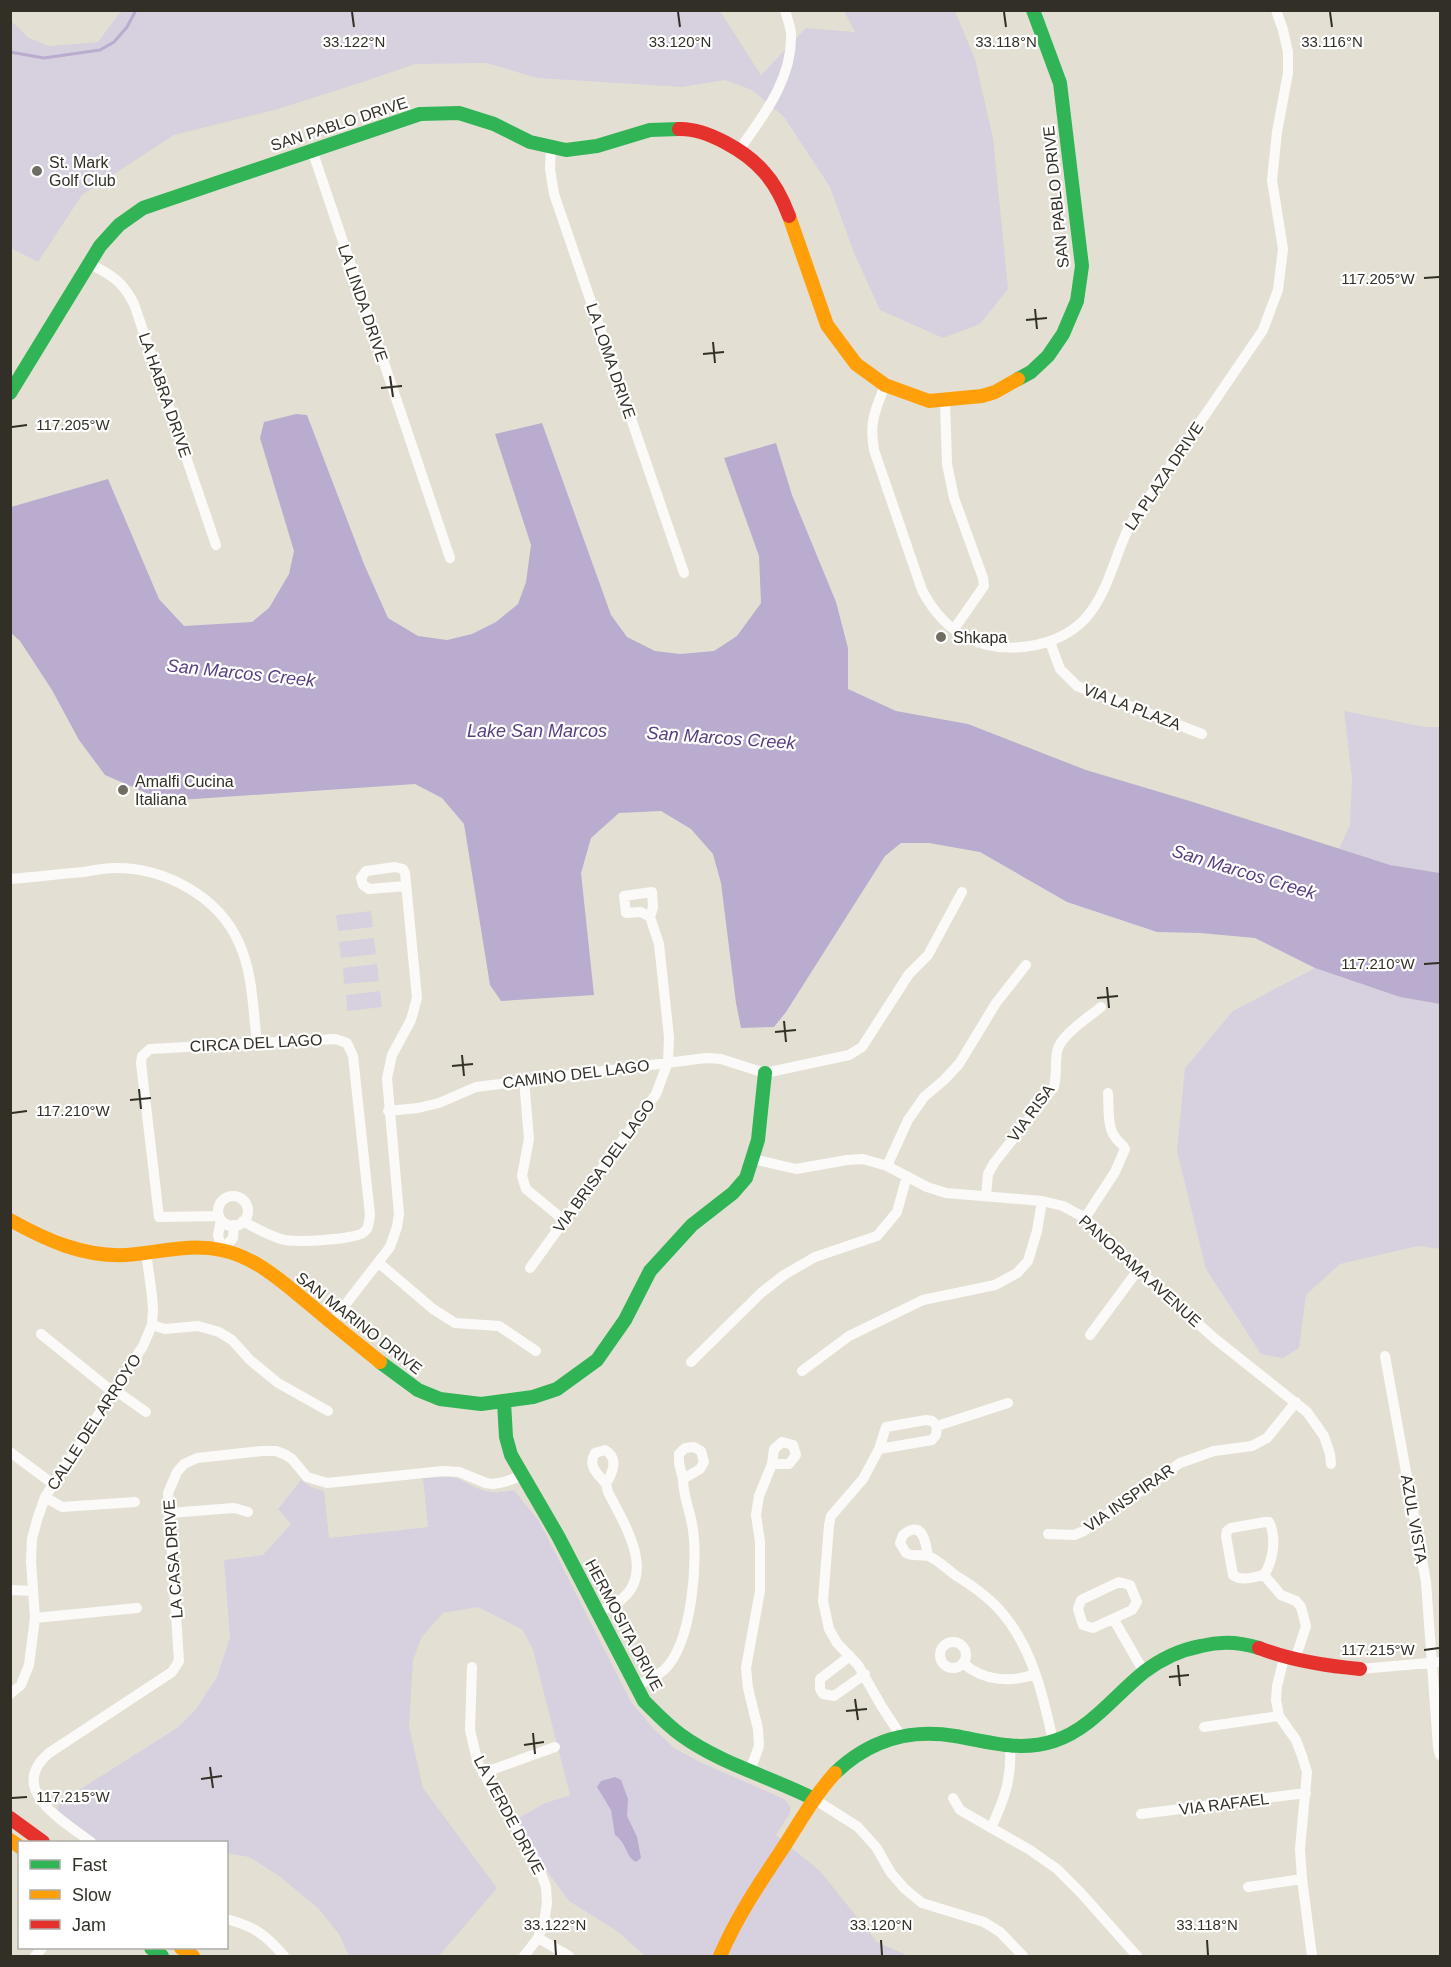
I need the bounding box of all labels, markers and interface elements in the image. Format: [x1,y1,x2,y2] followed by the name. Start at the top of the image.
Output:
[323,33,385,50] text: 33.122°N
[649,33,711,50] text: 33.120°N
[975,33,1037,50] text: 33.118°N
[1301,33,1363,50] text: 33.116°N
[268,94,410,154] street label: SAN PABLO DRIVE
[1040,125,1072,269] street label: SAN PABLO DRIVE
[49,154,116,189] place label: St. Mark Golf Club
[30,164,44,178] marker: St. Mark Golf Club
[335,242,391,364] street label: LA LINDA DRIVE
[1341,270,1415,287] text: 117.205°W
[583,301,639,421] street label: LA LOMA DRIVE
[136,330,194,460] street label: LA HABRA DRIVE
[36,416,110,433] text: 117.205°W
[1122,419,1206,533] street label: LA PLAZA DRIVE
[953,629,1007,646] place label: Shkapa
[934,630,948,644] marker: Shkapa
[166,655,317,691] water label: San Marcos Creek
[1081,681,1184,734] street label: VIA LA PLAZA
[467,721,607,741] water label: Lake San Marcos
[646,723,797,753] water label: San Marcos Creek
[135,773,234,808] place label: Amalfi Cucina Italiana
[116,783,130,797] marker: Amalfi Cucina Italiana
[1170,841,1319,904] water label: San Marcos Creek
[1341,955,1415,972] text: 117.210°W
[189,1031,323,1055] street label: CIRCA DEL LAGO
[502,1057,650,1091] street label: CAMINO DEL LAGO
[1005,1081,1058,1145] street label: VIA RISA
[550,1096,658,1236] street label: VIA BRISA DEL LAGO
[36,1102,110,1119] text: 117.210°W
[1076,1212,1204,1330] street label: PANORAMA AVENUE
[293,1269,425,1377] street label: SAN MARINO DRIVE
[44,1351,144,1493] street label: CALLE DEL ARROYO
[1081,1461,1177,1535] street label: VIA INSPIRAR
[1398,1473,1430,1565] street label: AZUL VISTA
[160,1499,186,1619] street label: LA CASA DRIVE
[582,1556,666,1694] street label: HERMOSITA DRIVE
[1341,1641,1415,1658] text: 117.215°W
[471,1753,547,1877] street label: LA VERDE DRIVE
[36,1788,110,1805] text: 117.215°W
[1178,1790,1270,1818] street label: VIA RAFAEL
[18,1841,228,1949] legend
[72,1855,107,1875] text: Fast
[72,1885,112,1905] text: Slow
[72,1915,106,1935] text: Jam
[524,1916,586,1933] text: 33.122°N
[850,1916,912,1933] text: 33.120°N
[1176,1916,1238,1933] text: 33.118°N

